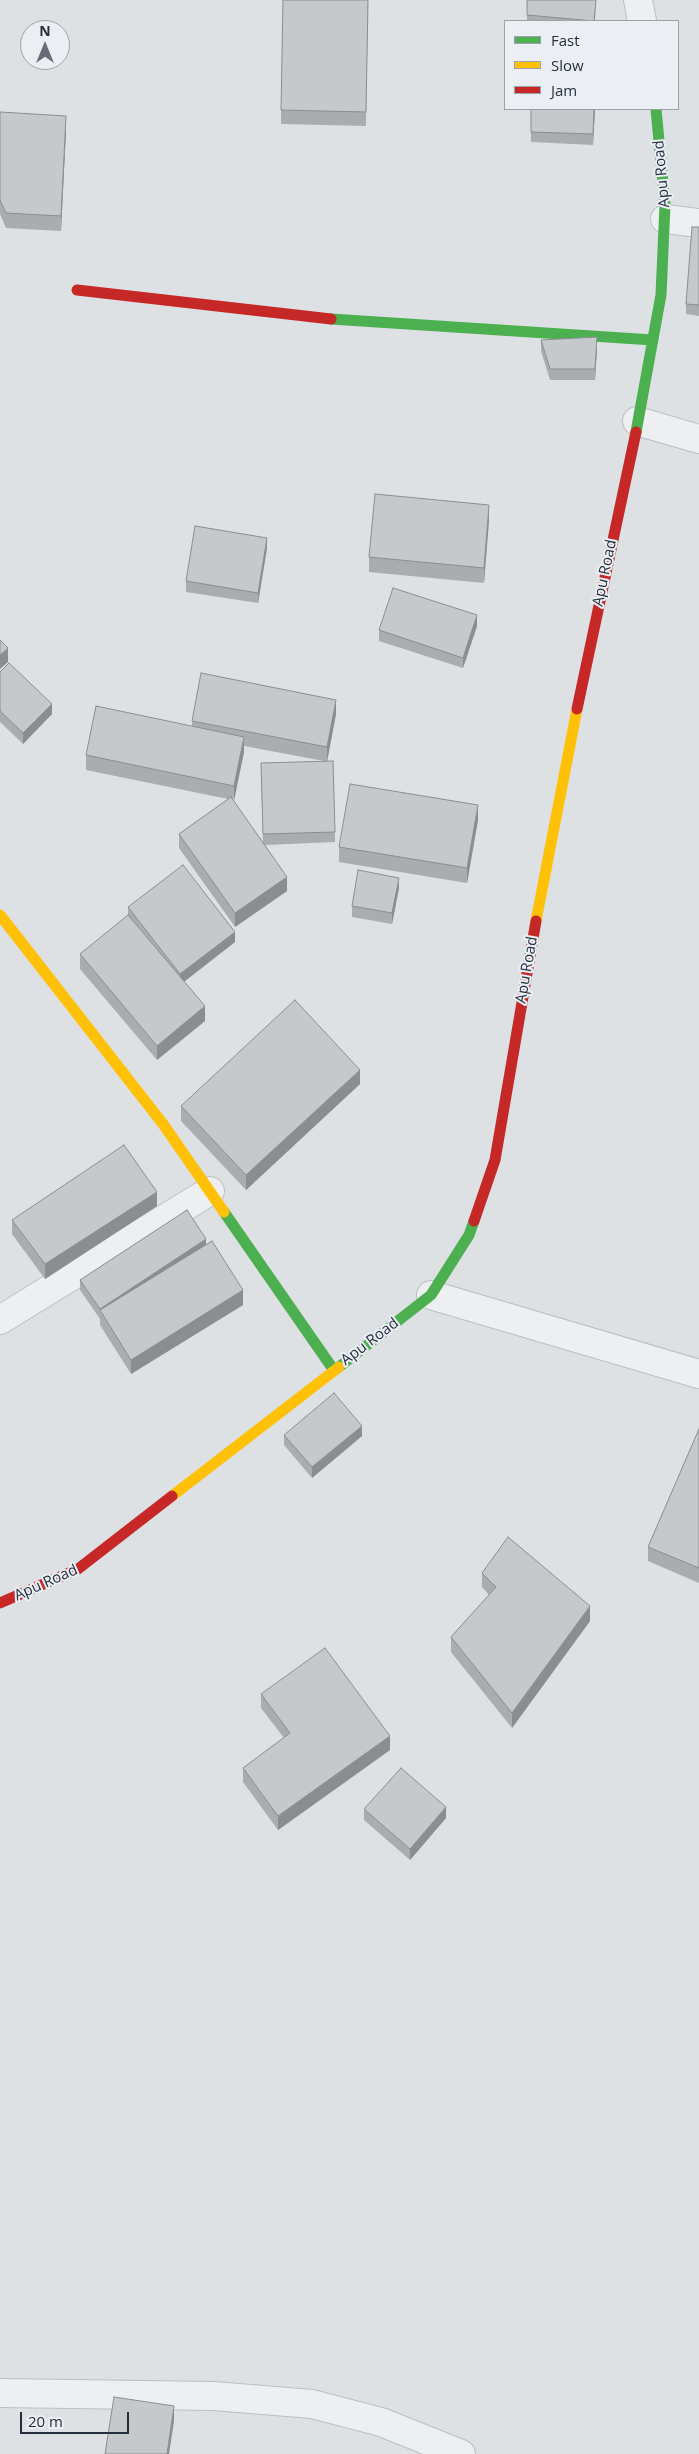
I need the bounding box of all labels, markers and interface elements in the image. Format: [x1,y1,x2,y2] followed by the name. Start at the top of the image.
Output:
[20,20,70,70] north arrow
[504,20,679,110] legend
[39,21,51,40] text: N
[551,30,580,50] text: Fast
[551,55,584,75] text: Slow
[551,80,577,100] text: Jam
[650,140,674,208] street label: Apu Road
[589,538,621,608] street label: Apu Road
[512,935,542,1005] street label: Apu Road
[338,1314,402,1370] street label: Apu Road
[11,1561,81,1605] street label: Apu Road
[22,2402,131,2434] scale bar
[28,2411,63,2431] text: 20 m

